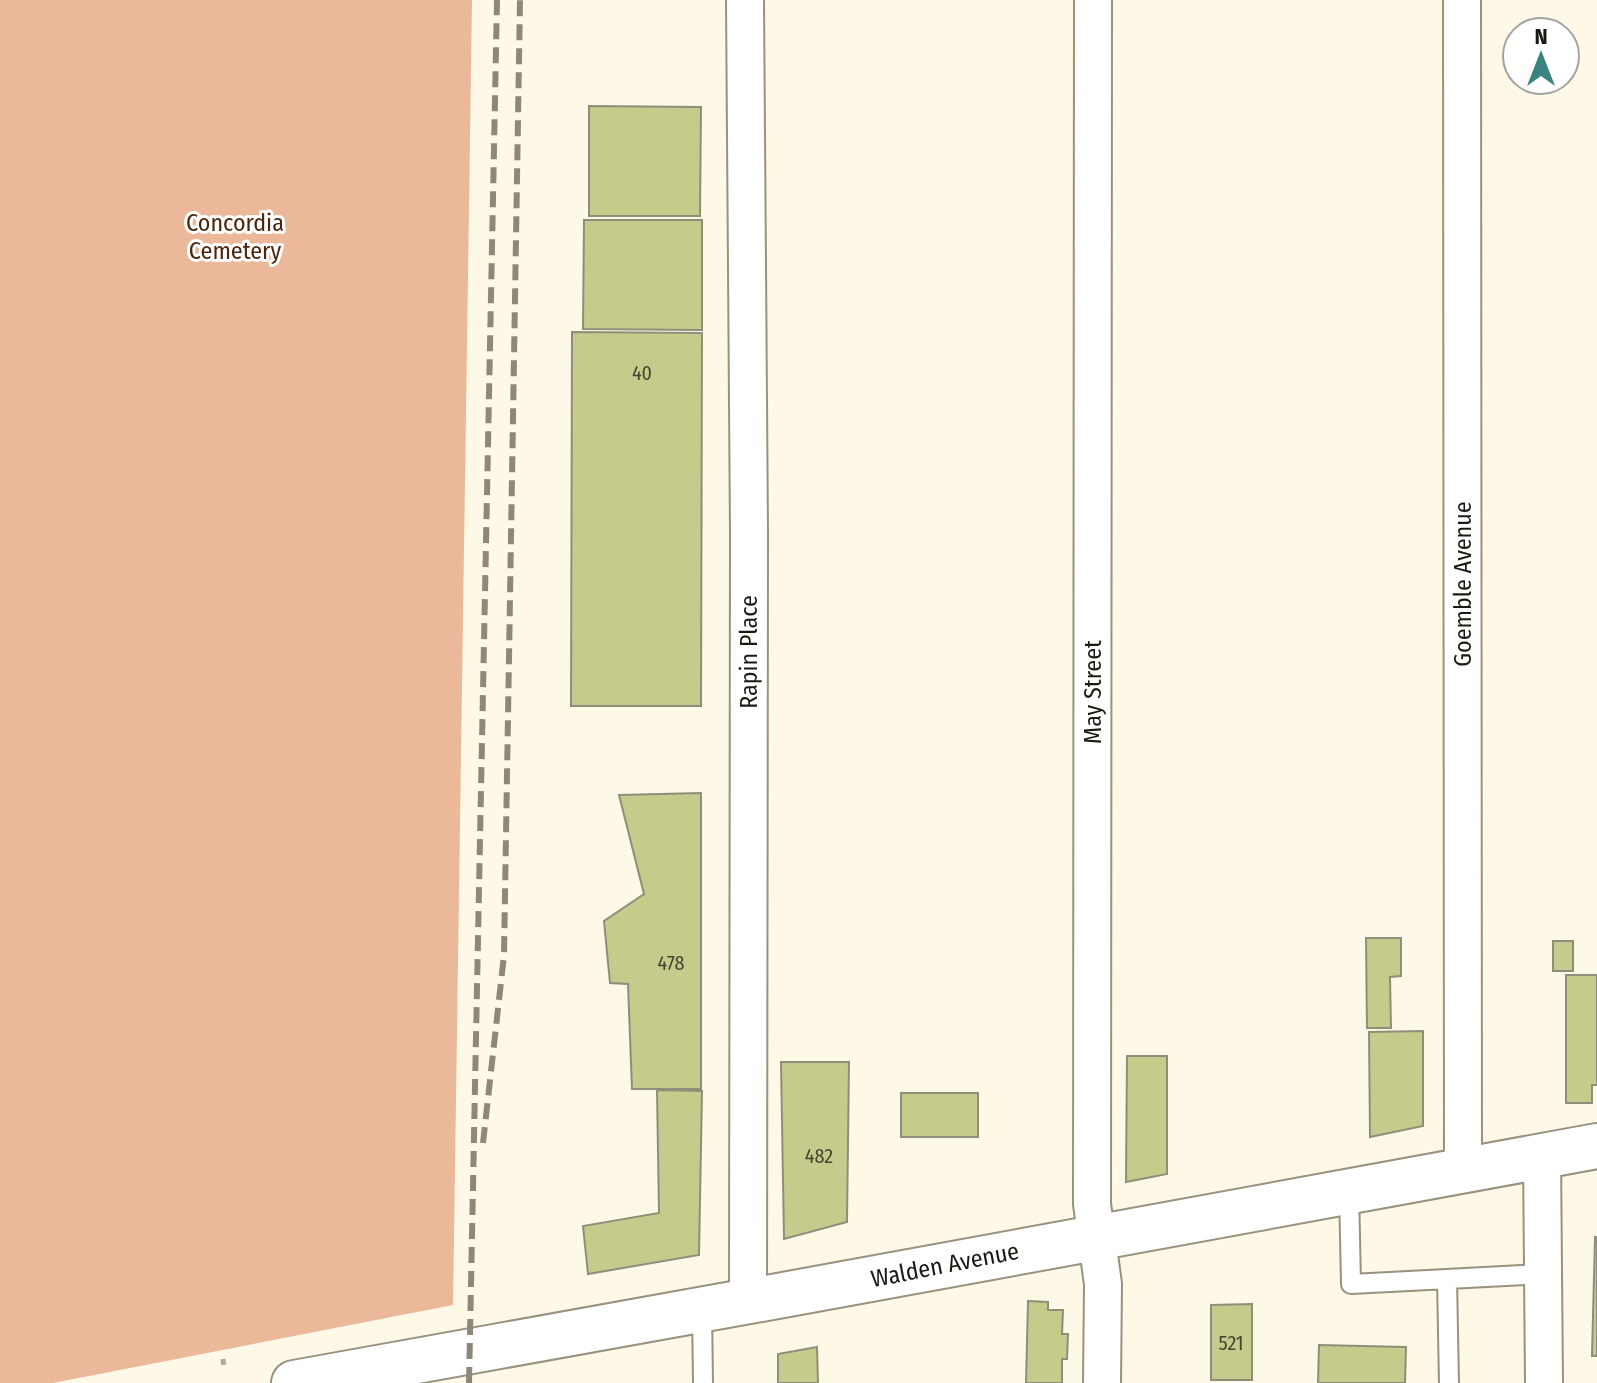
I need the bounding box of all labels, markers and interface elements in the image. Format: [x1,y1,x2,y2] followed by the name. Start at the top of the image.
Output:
[1501,16,1581,96] north arrow
[1534,23,1548,50] text: N
[186,209,284,265] park label: Concordia Cemetery
[632,361,652,385] house number: 40
[1449,501,1477,667] street label: Goemble Avenue
[735,595,763,709] street label: Rapin Place
[1079,640,1107,744] street label: May Street
[657,951,685,975] house number: 478
[805,1144,833,1168] house number: 482
[869,1237,1021,1293] street label: Walden Avenue
[1218,1331,1244,1355] house number: 521

